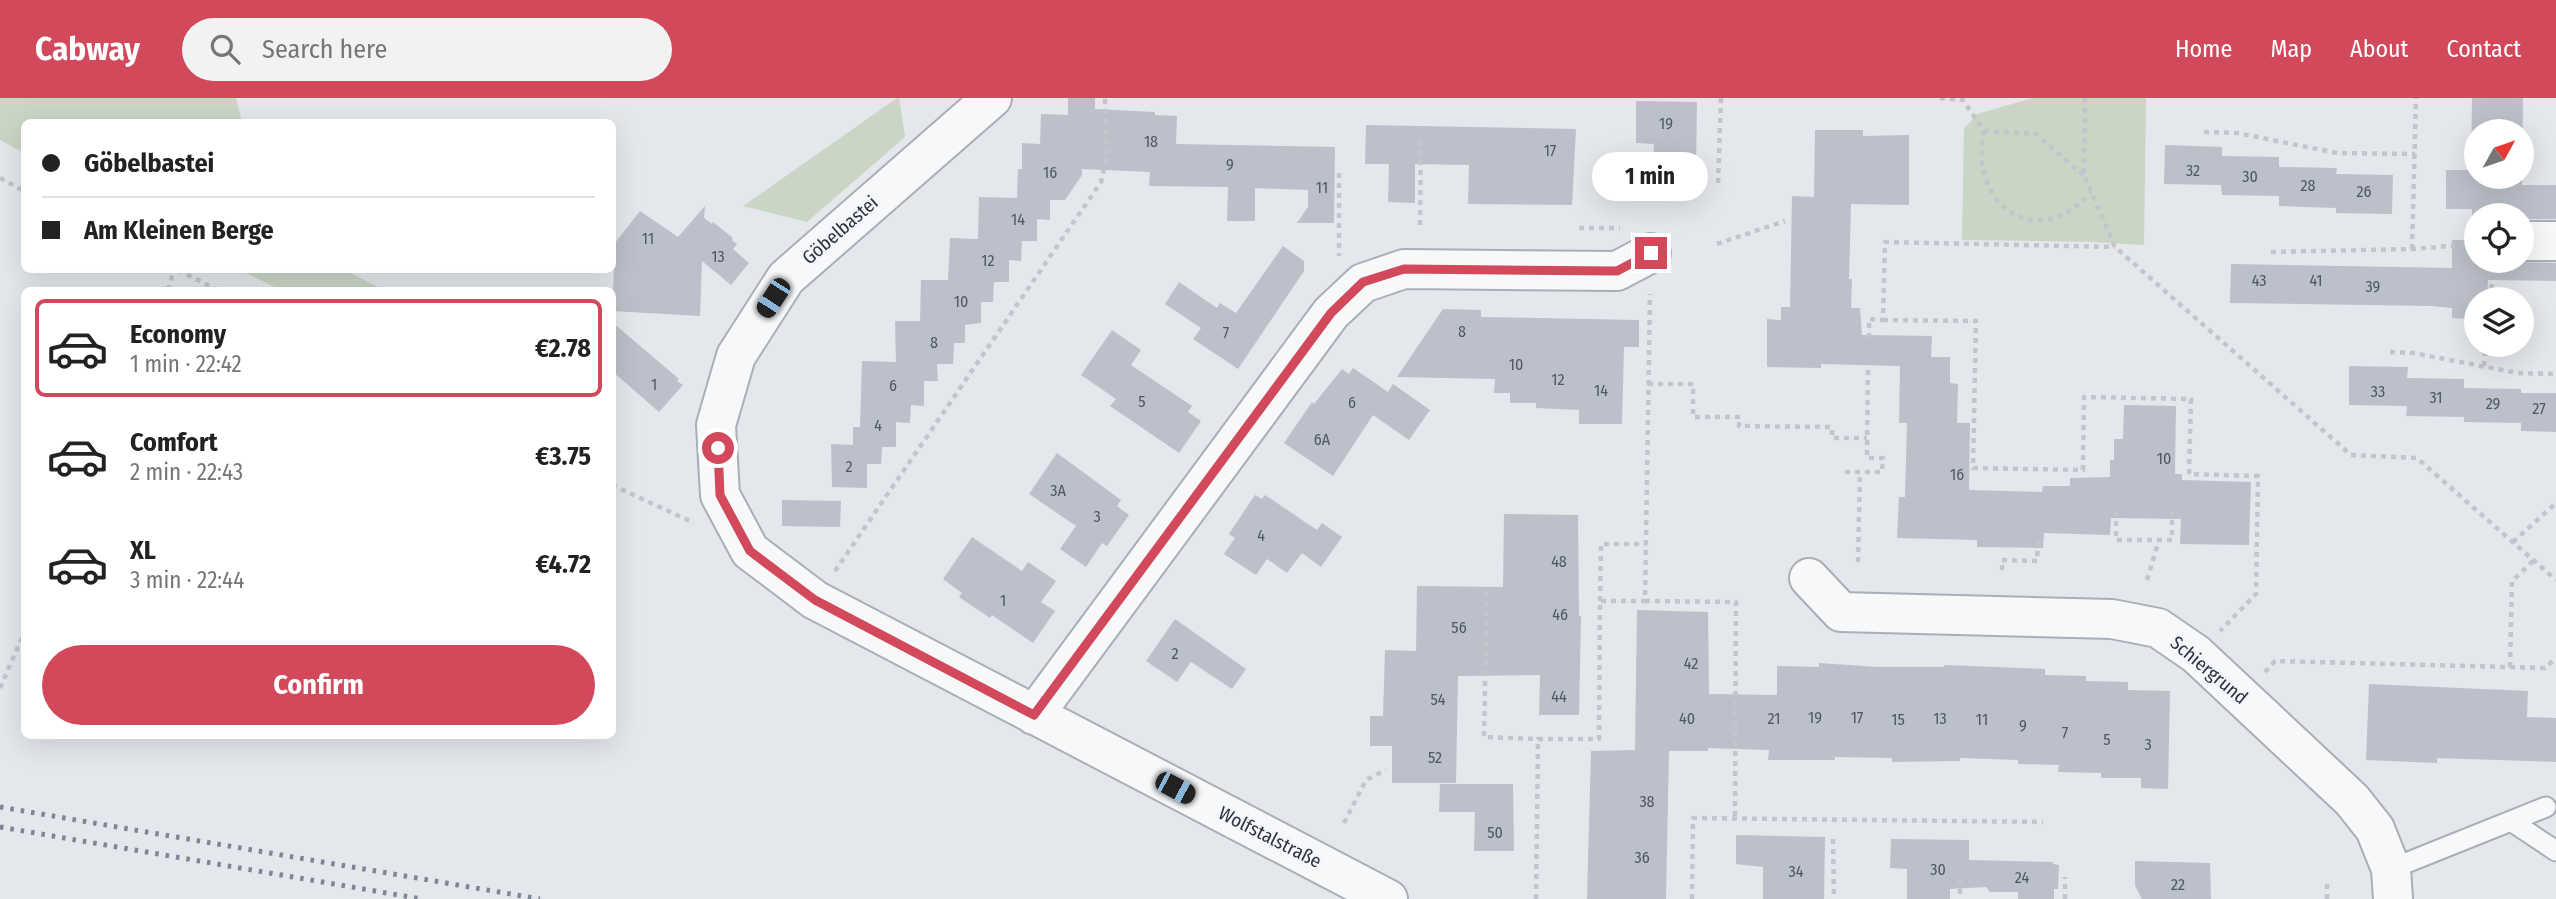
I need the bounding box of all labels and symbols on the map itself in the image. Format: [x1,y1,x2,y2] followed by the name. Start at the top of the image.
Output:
[1659,114,1673,133] house number: 19
[2464,119,2534,189] north arrow
[1144,132,1158,151] house number: 18
[1544,141,1557,160] house number: 17
[1593,152,1709,200] callout: 1 min
[1226,155,1234,174] house number: 9
[2186,161,2200,180] house number: 32
[1043,163,1057,182] house number: 16
[2242,167,2258,186] house number: 30
[2300,176,2316,195] house number: 28
[1316,178,1328,197] house number: 11
[2357,182,2372,201] house number: 26
[797,191,883,269] street label: Göbelbastei
[1011,210,1025,229] house number: 14
[642,229,654,248] house number: 11
[1635,237,1667,269] route end
[711,247,725,266] house number: 13
[981,251,995,270] house number: 12
[2252,271,2266,290] house number: 43
[2309,271,2323,290] house number: 41
[753,275,794,321] car
[2366,277,2381,296] house number: 39
[954,292,968,311] house number: 10
[1458,322,1466,341] house number: 8
[1223,323,1230,342] house number: 7
[930,333,938,352] house number: 8
[1509,355,1523,374] house number: 10
[1551,370,1565,389] house number: 12
[651,375,657,394] house number: 1
[889,376,897,395] house number: 6
[1594,381,1608,400] house number: 14
[2371,382,2385,401] house number: 33
[2429,388,2443,407] house number: 31
[1138,392,1146,411] house number: 5
[1348,393,1356,412] house number: 6
[2486,394,2501,413] house number: 29
[2532,399,2546,418] house number: 27
[874,416,882,435] house number: 4
[1314,430,1331,449] house number: 6A
[702,432,734,464] route start
[2157,449,2171,468] house number: 10
[845,457,853,476] house number: 2
[1950,465,1964,484] house number: 16
[1050,481,1066,500] house number: 3A
[1093,507,1101,526] house number: 3
[1257,526,1265,545] house number: 4
[1551,552,1567,571] house number: 48
[1000,591,1006,610] house number: 1
[1552,605,1568,624] house number: 46
[1451,618,1467,637] house number: 56
[2166,631,2252,709] street label: Schiergrund
[1171,644,1179,663] house number: 2
[1684,654,1698,673] house number: 42
[1551,687,1567,706] house number: 44
[1430,690,1446,709] house number: 54
[1808,708,1822,727] house number: 19
[1851,708,1864,727] house number: 17
[1679,709,1695,728] house number: 40
[1768,709,1780,728] house number: 21
[1933,709,1947,728] house number: 13
[1891,710,1905,729] house number: 15
[1976,710,1988,729] house number: 11
[2019,716,2027,735] house number: 9
[2062,723,2069,742] house number: 7
[2103,730,2111,749] house number: 5
[2144,735,2152,754] house number: 3
[1428,748,1442,767] house number: 52
[1152,769,1199,807] car
[1639,792,1655,811] house number: 38
[1215,801,1325,873] street label: Wolfstalstraße
[1487,823,1503,842] house number: 50
[1634,848,1650,867] house number: 36
[1930,860,1946,879] house number: 30
[1789,862,1804,881] house number: 34
[2015,868,2029,887] house number: 24
[2171,875,2185,894] house number: 22

